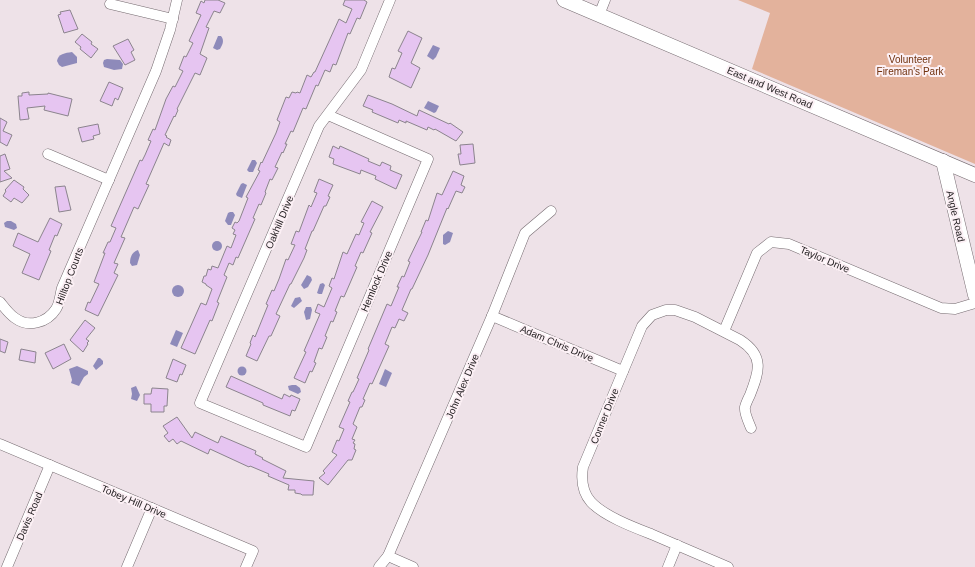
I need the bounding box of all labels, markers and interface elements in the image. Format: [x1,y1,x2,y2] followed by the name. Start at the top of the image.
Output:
[877,54,944,77] park label: Volunteer Fireman's Park
[726,65,814,110] street label: East and West Road
[944,189,967,243] street label: Angle Road
[263,194,296,250] street label: Oakhill Drive
[798,244,852,275] street label: Taylor Drive
[54,246,85,306] street label: Hilltop Courts
[359,249,394,313] street label: Hemlock Drive
[519,323,595,364] street label: Adam Chris Drive
[444,352,481,420] street label: John Alex Drive
[588,386,621,446] street label: Conner Drive
[100,483,168,520] street label: Tobey Hill Drive
[14,490,45,542] street label: Davis Road

